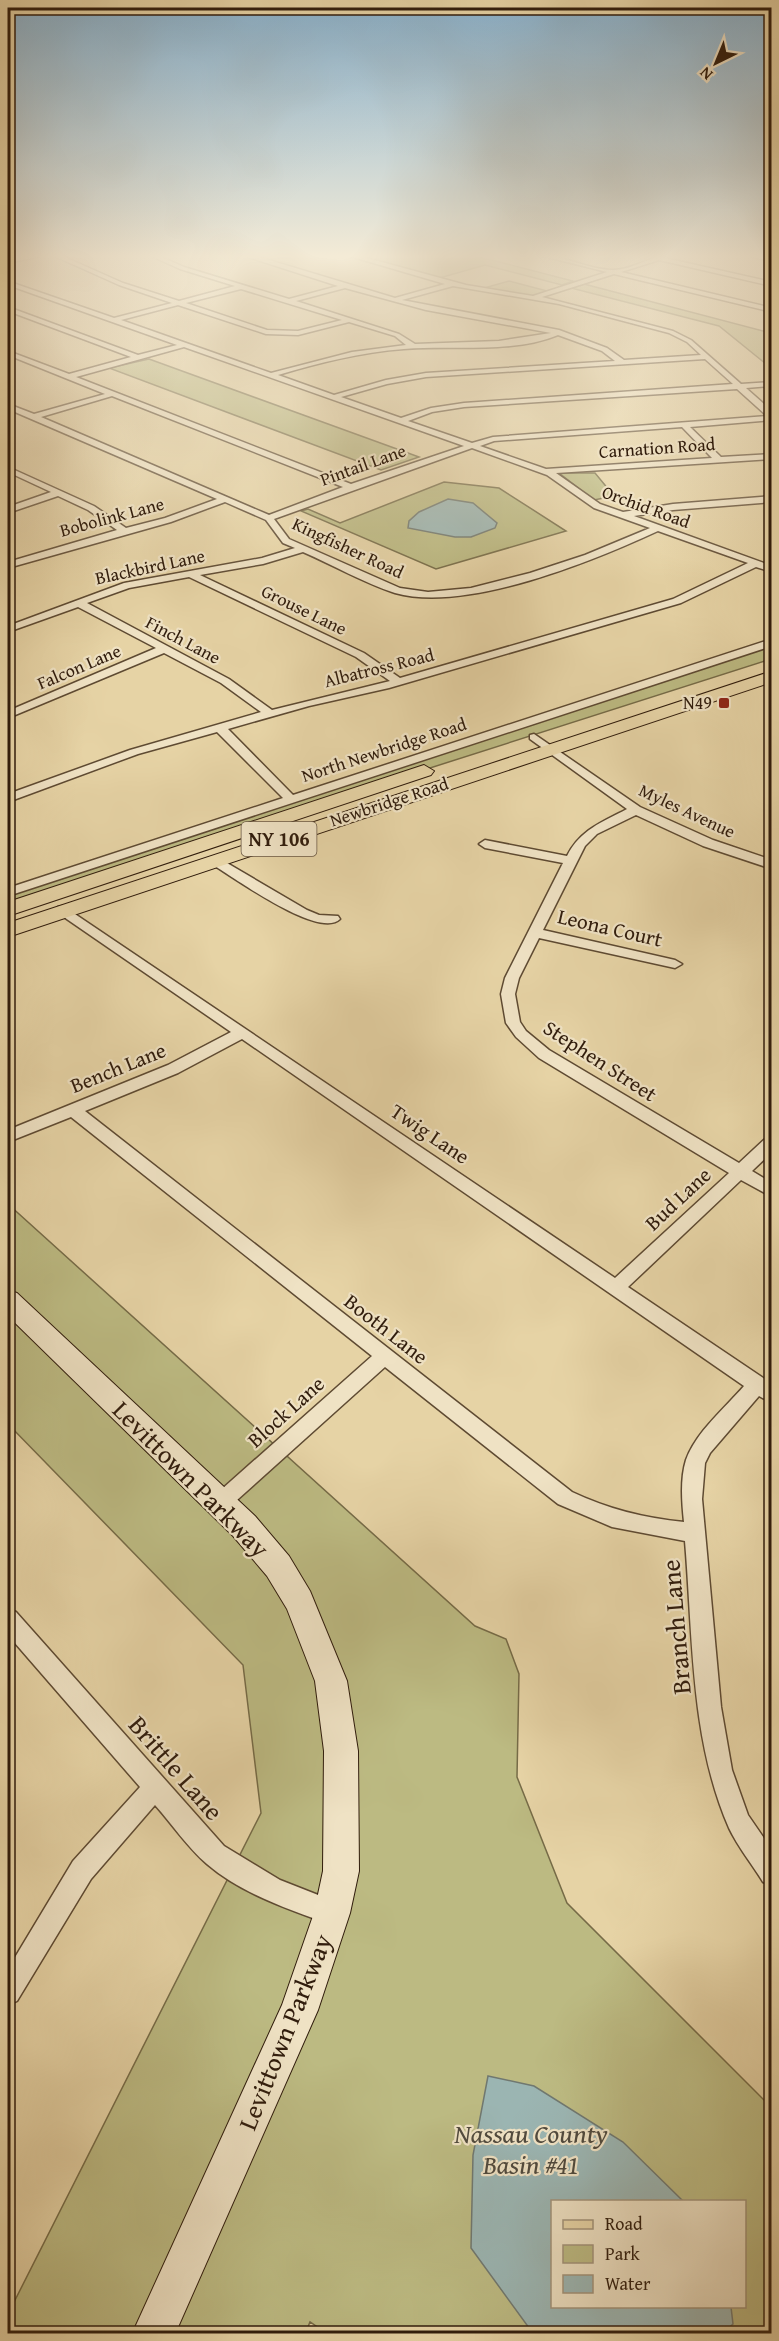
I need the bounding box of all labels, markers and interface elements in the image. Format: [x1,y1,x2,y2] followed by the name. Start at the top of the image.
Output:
[686,33,746,93] north arrow
[693,61,718,86] text: N
[598,430,716,465] street label: Carnation Road
[316,437,410,493] street label: Pintail Lane
[598,478,694,535] street label: Orchid Road
[57,490,167,543] street label: Bobolink Lane
[288,510,409,585] street label: Kingfisher Road
[92,542,207,591] street label: Blackbird Lane
[257,577,352,642] street label: Grouse Lane
[141,608,226,671] street label: Finch Lane
[33,637,125,696] street label: Falcon Lane
[321,641,437,694] street label: Albatross Road
[683,689,712,716] place label: N49
[717,696,731,710] marker: N49
[298,710,470,789] street label: North Newbridge Road
[326,769,452,833] street label: Newbridge Road
[635,776,740,845] street label: Myles Avenue
[242,822,316,856] road number: NY 106
[555,900,666,955] street label: Leona Court
[537,1012,664,1109] street label: Stephen Street
[65,1034,170,1101] street label: Bench Lane
[385,1096,476,1172] street label: Twig Lane
[638,1160,718,1238] street label: Bud Lane
[338,1286,435,1371] street label: Booth Lane
[240,1368,331,1455] street label: Block Lane
[104,1391,279,1566] street label: Levittown Parkway
[650,1558,701,1696] street label: Branch Lane
[120,1707,233,1829] street label: Brittle Lane
[227,1928,342,2136] street label: Levittown Parkway
[453,2113,608,2184] water label: Nassau County Basin #41
[551,2200,746,2308] legend
[605,2210,643,2237] text: Road
[605,2240,641,2267] text: Park
[605,2270,651,2297] text: Water

